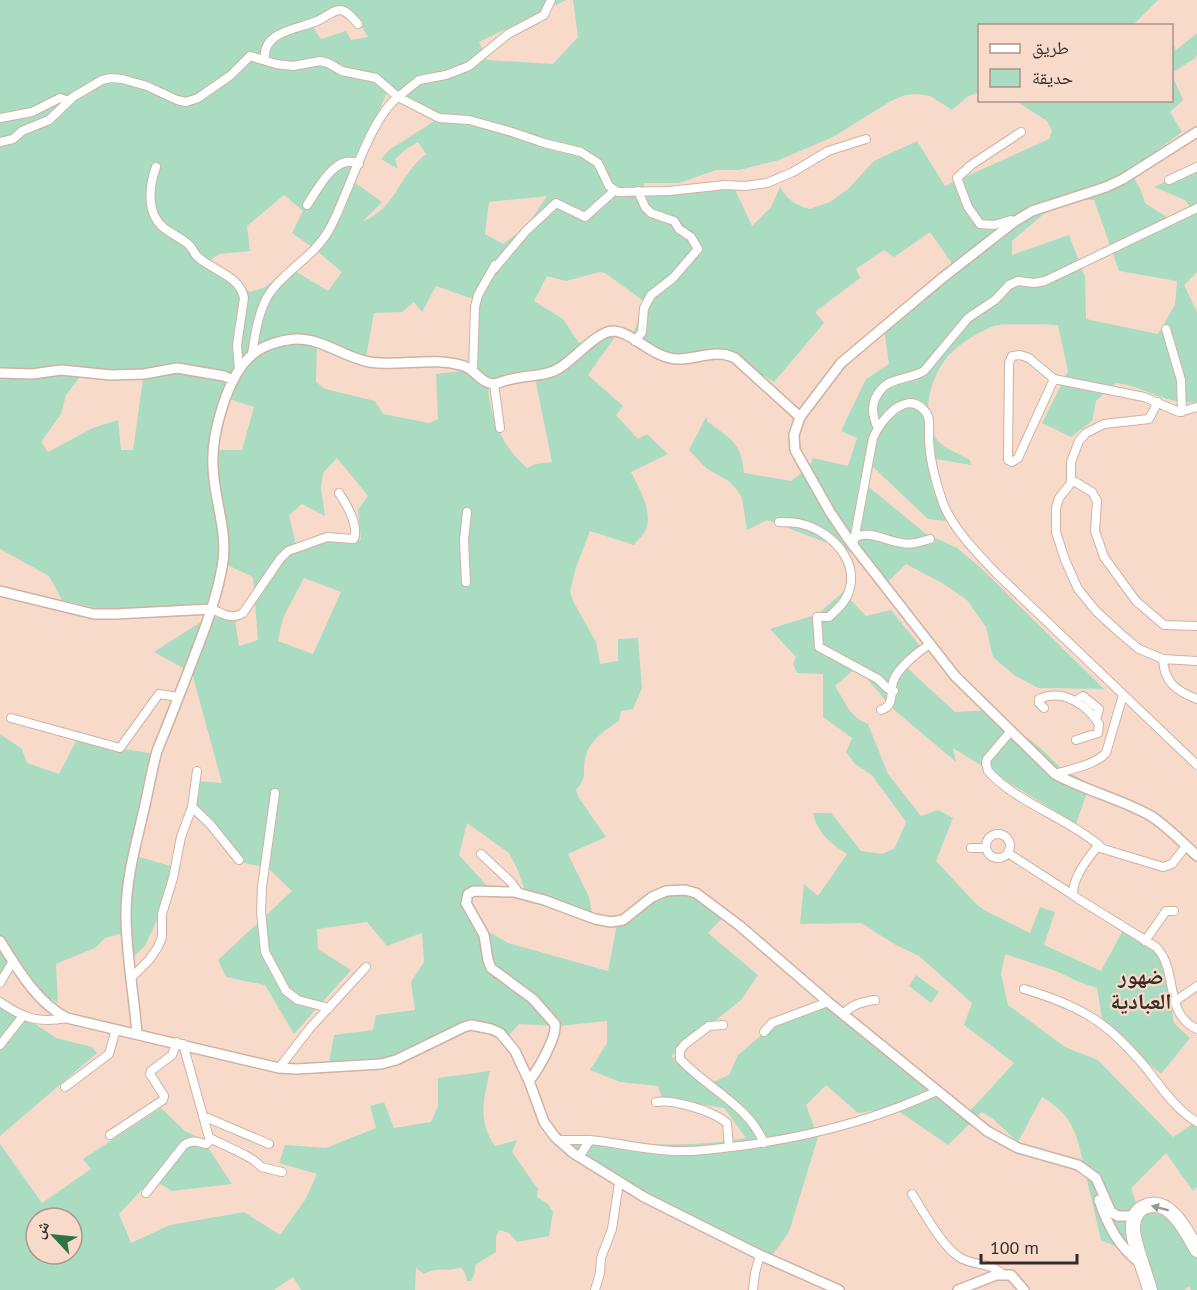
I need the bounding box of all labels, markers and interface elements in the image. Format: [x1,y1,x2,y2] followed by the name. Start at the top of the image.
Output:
[978,24,1173,102] legend
[1032,36,1069,59] text: طريق
[1032,66,1073,89] text: حديقة
[1110,962,1172,1015] district label: ضهور العبادية
[1151,1203,1169,1213] one-way arrow
[24,1206,84,1266] north arrow
[28,1217,53,1241] text: ش
[981,1227,1077,1265] scale bar
[990,1236,1039,1259] text: 100 m

